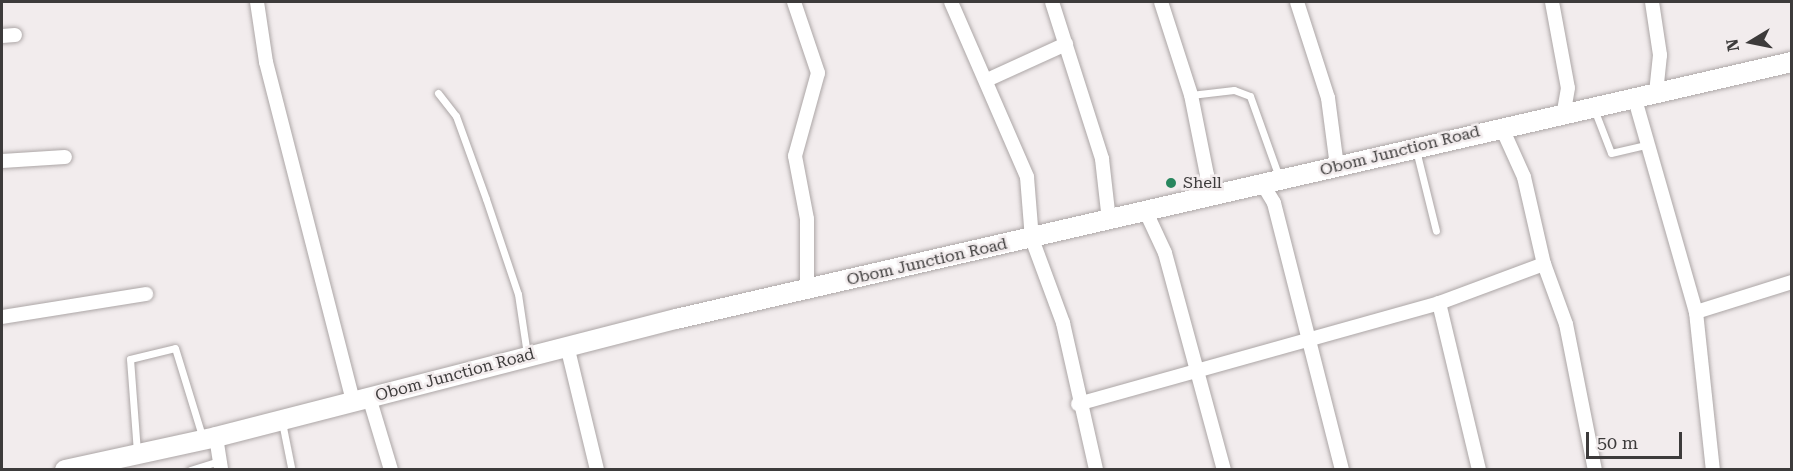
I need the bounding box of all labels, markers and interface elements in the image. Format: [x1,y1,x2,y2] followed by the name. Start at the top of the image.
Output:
[1721,12,1781,72] north arrow
[1722,38,1743,53] text: N
[1318,122,1482,180] street label: Obom Junction Road
[1183,173,1222,193] place label: Shell
[1164,176,1178,190] marker: Shell
[845,234,1009,290] street label: Obom Junction Road
[373,344,537,406] street label: Obom Junction Road
[1589,420,1685,458] scale bar
[1597,432,1638,453] text: 50 m

